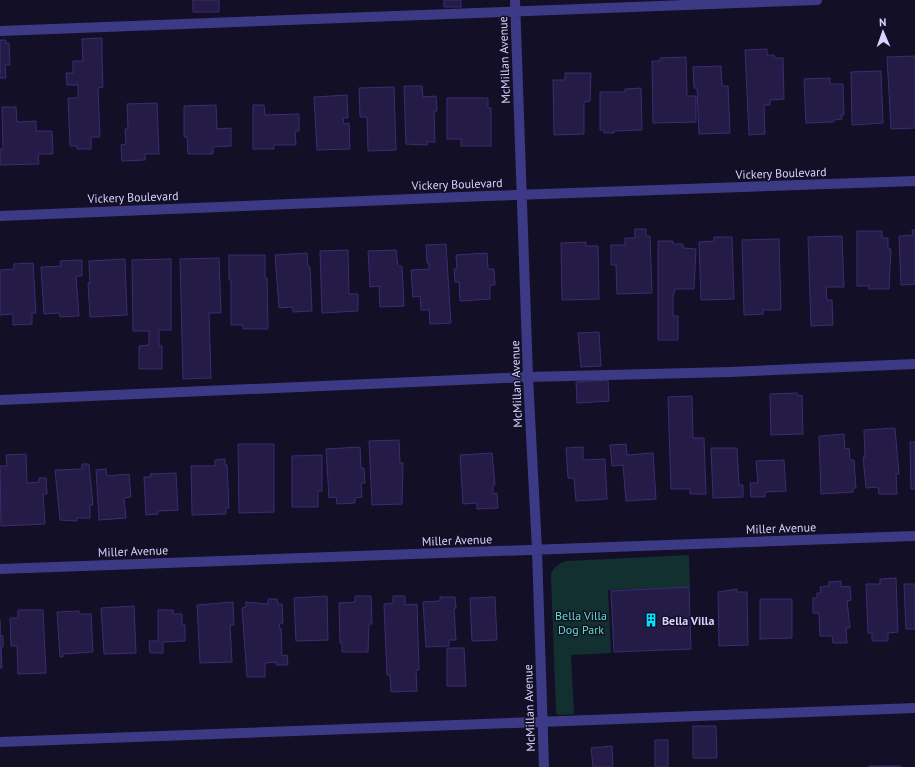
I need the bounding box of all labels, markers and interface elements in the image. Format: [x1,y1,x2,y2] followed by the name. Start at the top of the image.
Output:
[863,12,903,52] north arrow
[879,15,887,29] text: N
[495,16,513,104] street label: McMillan Avenue
[734,164,827,182] street label: Vickery Boulevard
[410,175,503,193] street label: Vickery Boulevard
[86,188,179,206] street label: Vickery Boulevard
[507,340,525,428] street label: McMillan Avenue
[746,519,816,537] street label: Miller Avenue
[422,531,492,549] street label: Miller Avenue
[98,542,168,560] street label: Miller Avenue
[555,608,607,637] park label: Bella Villa Dog Park
[643,612,659,628] building icon: Bella Villa
[662,613,714,628] place label: Bella Villa
[520,664,538,752] street label: McMillan Avenue

